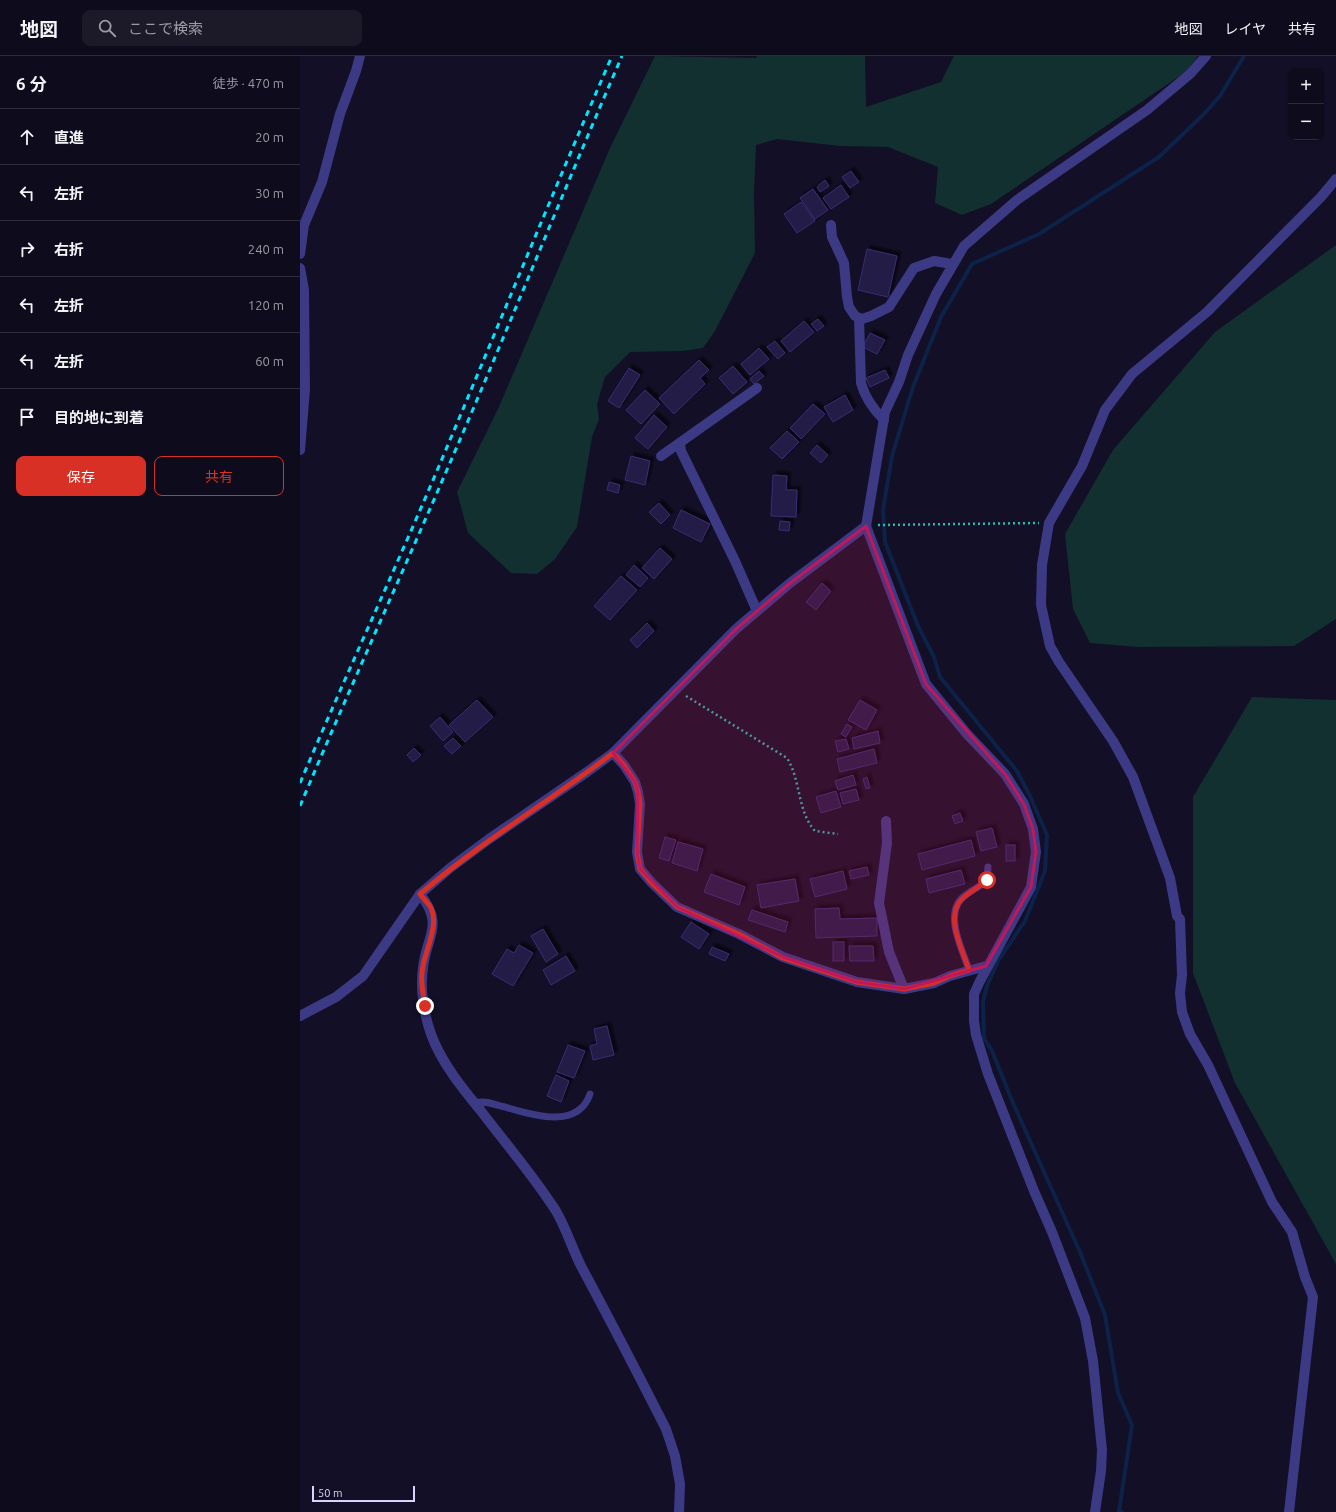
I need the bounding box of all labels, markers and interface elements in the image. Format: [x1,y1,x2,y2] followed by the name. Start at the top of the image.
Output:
[82,10,362,46] search box
[96,17,118,39] icon: search
[20,18,58,40] text: 地図
[128,20,203,37] text: ここで検索
[1174,21,1202,37] text: 地図
[1224,21,1266,37] text: レイヤ
[1288,21,1316,37] text: 共有
[1288,68,1324,140] map controls
[1288,68,1324,104] button: +
[16,74,47,93] text: 6 分
[213,76,284,90] text: 徒歩 · 470 m
[1288,104,1324,140] button: −
[16,126,38,148] icon: ahead
[54,129,84,146] text: 直進
[255,130,284,144] text: 20 m
[16,182,38,204] icon: left
[54,185,84,202] text: 左折
[255,186,284,200] text: 30 m
[16,238,38,260] icon: right
[54,241,84,258] text: 右折
[248,242,284,256] text: 240 m
[16,294,38,316] icon: left
[54,297,84,314] text: 左折
[248,298,284,312] text: 120 m
[16,350,38,372] icon: left
[54,353,84,370] text: 左折
[255,354,284,368] text: 60 m
[16,406,38,428] icon: arrive
[54,409,144,426] text: 目的地に到着
[16,456,146,496] button: 保存
[154,456,284,496] button: 共有
[978,871,996,889] route start
[416,997,434,1015] route end
[312,1484,415,1503] scale bar
[318,1487,342,1499] text: 50 m

